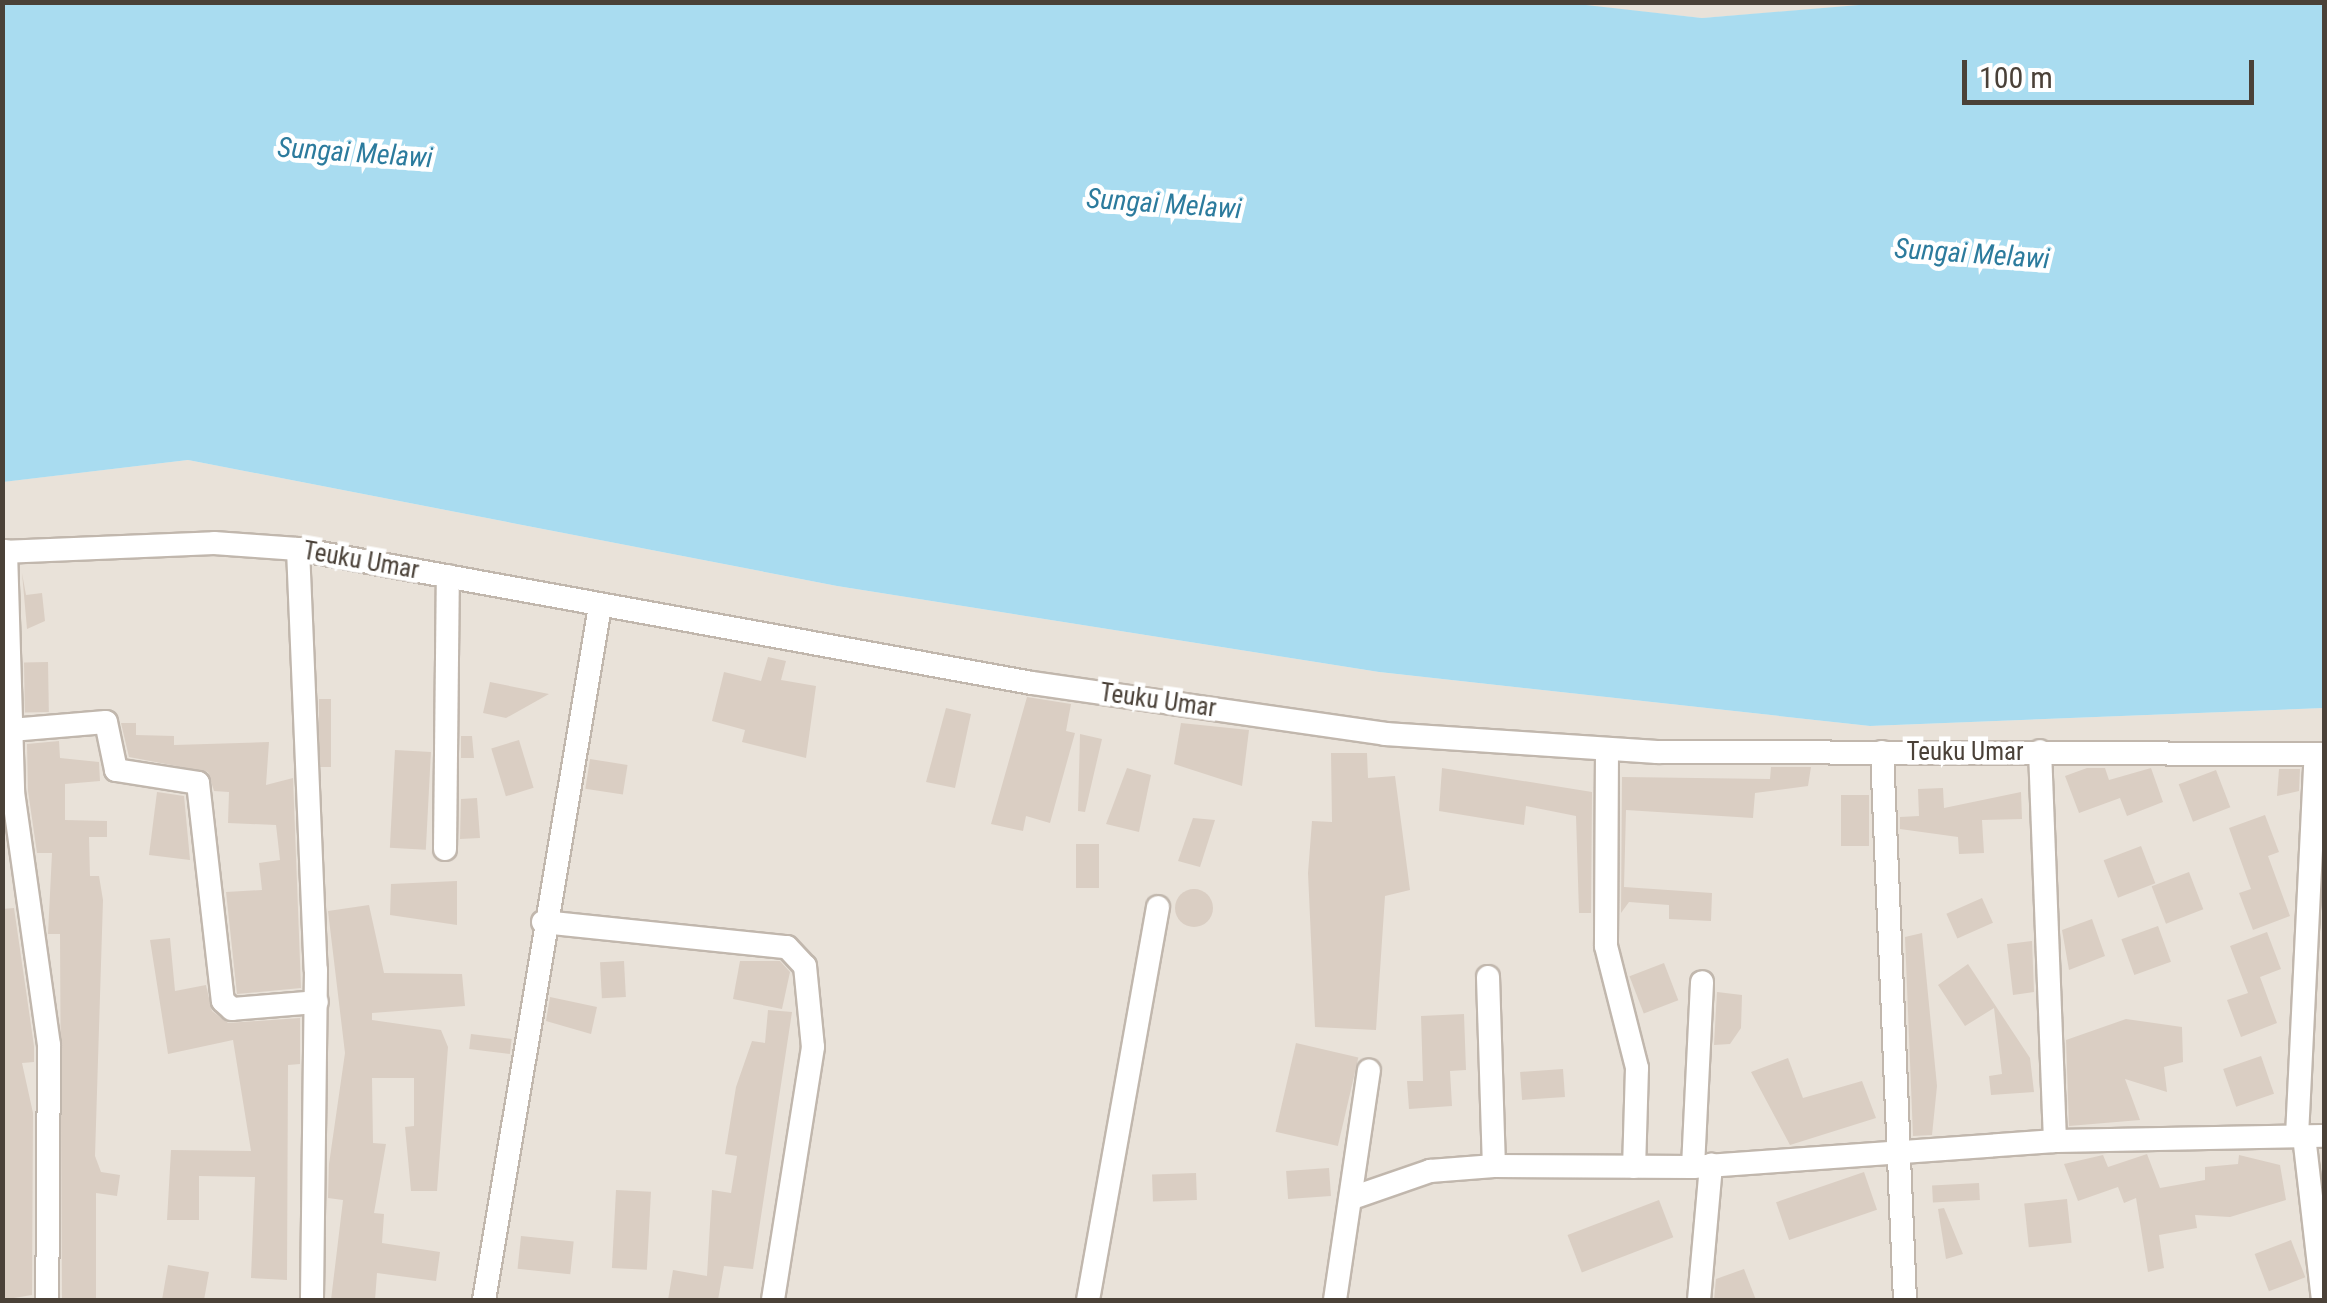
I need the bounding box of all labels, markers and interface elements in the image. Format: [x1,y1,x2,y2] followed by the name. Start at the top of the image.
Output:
[1967,40,2260,102] scale bar
[1979,60,2053,95] text: 100 m
[276,131,434,175] water label: Sungai Melawi
[1085,182,1243,226] water label: Sungai Melawi
[1893,232,2051,276] water label: Sungai Melawi
[301,536,421,586] street label: Teuku Umar
[1098,678,1218,724] street label: Teuku Umar
[1906,737,2024,767] street label: Teuku Umar

